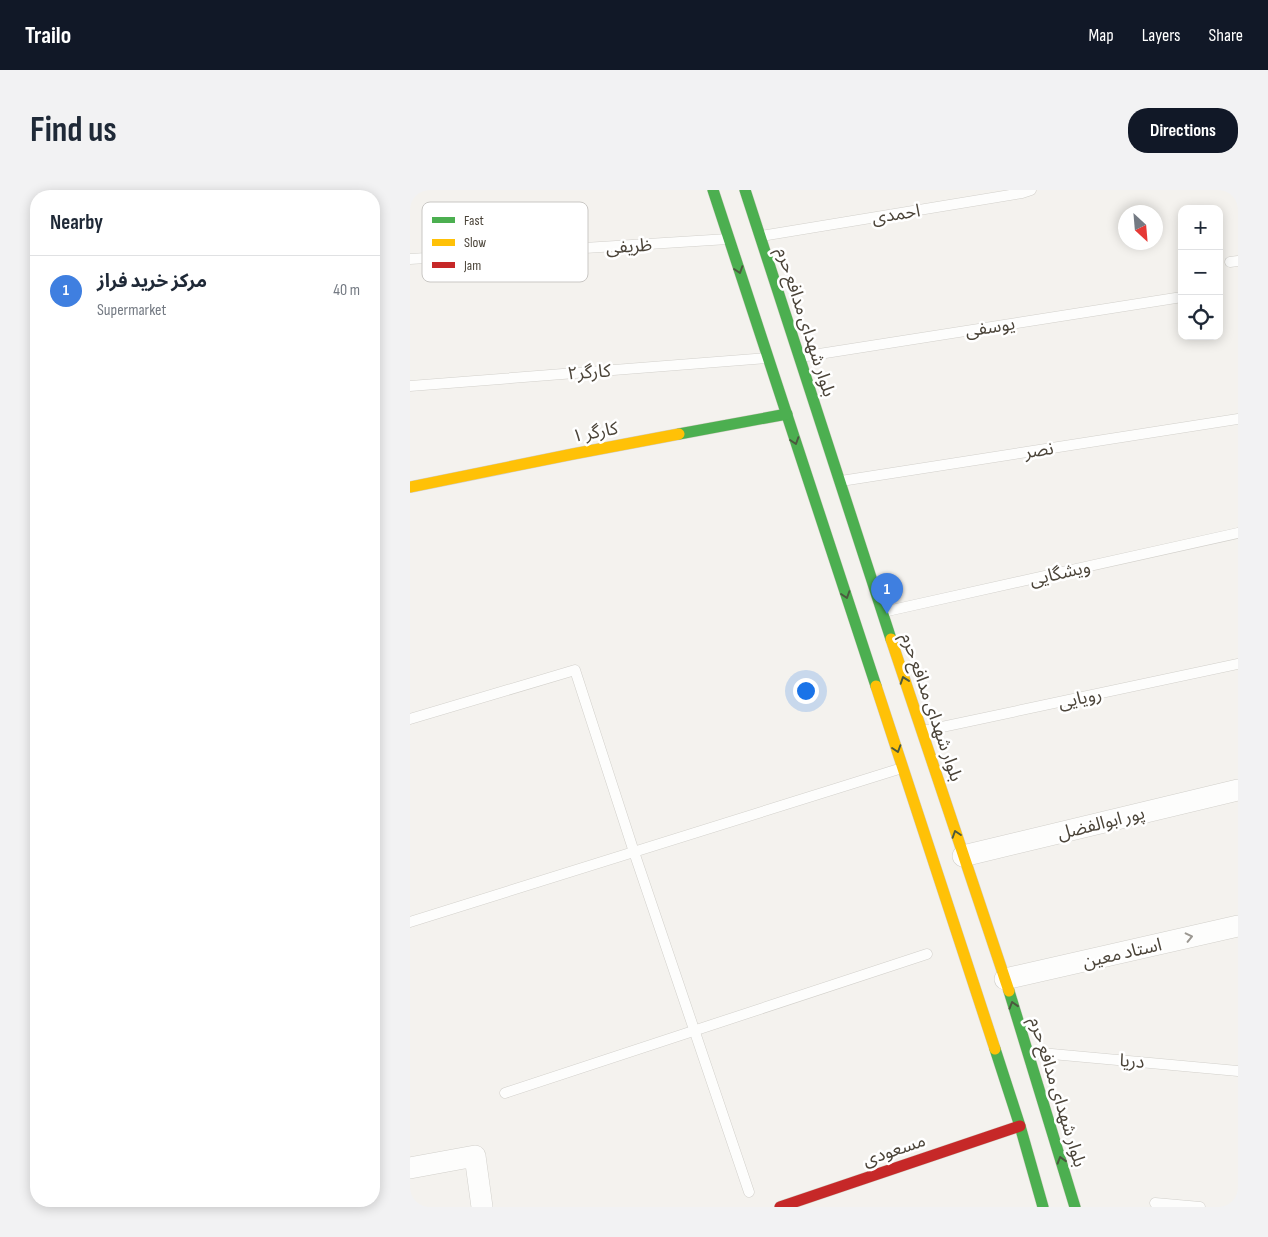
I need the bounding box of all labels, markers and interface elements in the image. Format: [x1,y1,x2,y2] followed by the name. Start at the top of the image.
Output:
[25,21,71,50] text: Trailo
[1089,25,1114,46] text: Map
[1142,25,1181,46] text: Layers
[1209,25,1243,46] text: Share
[1128,108,1238,153] button: Directions
[30,109,117,152] text: Find us
[870,200,922,229] street label: احمدی
[422,202,588,282] legend
[1118,205,1163,250] north arrow
[1178,205,1223,340] map controls
[1178,205,1223,250] button: +
[50,210,103,235] text: Nearby
[464,212,484,229] text: Fast
[464,234,486,251] text: Slow
[605,234,653,259] street label: ظریفی
[769,245,840,400] street label: بلوار شهدای مدافع حرم
[1178,250,1223,295] button: −
[463,257,481,274] text: Jam
[733,265,743,273] one-way arrow
[97,270,207,293] text: مرکز خرید فراز
[63,281,69,300] text: 1
[333,281,360,300] text: 40 m
[1178,295,1223,340] button: locate
[97,301,166,320] text: Supermarket
[964,313,1016,342] street label: یوسفی
[567,360,612,384] street label: کارگر۲
[570,418,620,447] street label: کارگر ۱
[789,436,799,444] one-way arrow
[1022,438,1055,463] street label: نصر
[1028,556,1093,591] street label: ویشگایی
[871,573,903,614] pin: 1
[840,590,850,599] one-way arrow
[893,630,967,785] street label: بلوار شهدای مدافع حرم
[900,677,910,685] one-way arrow
[793,678,819,704] your location
[1056,684,1104,713] street label: رویایی
[891,745,901,753] one-way arrow
[1055,803,1147,845] street label: پور ابوالفضل
[952,831,962,839] one-way arrow
[1185,932,1193,943] one-way arrow
[1081,934,1164,973] street label: استاد معین
[1008,1002,1018,1010] one-way arrow
[1022,1015,1090,1171] street label: بلوار شهدای مدافع حرم
[1118,1050,1145,1073] street label: دریا
[860,1130,928,1171] street label: مسعودی
[1057,1157,1067,1165] one-way arrow

